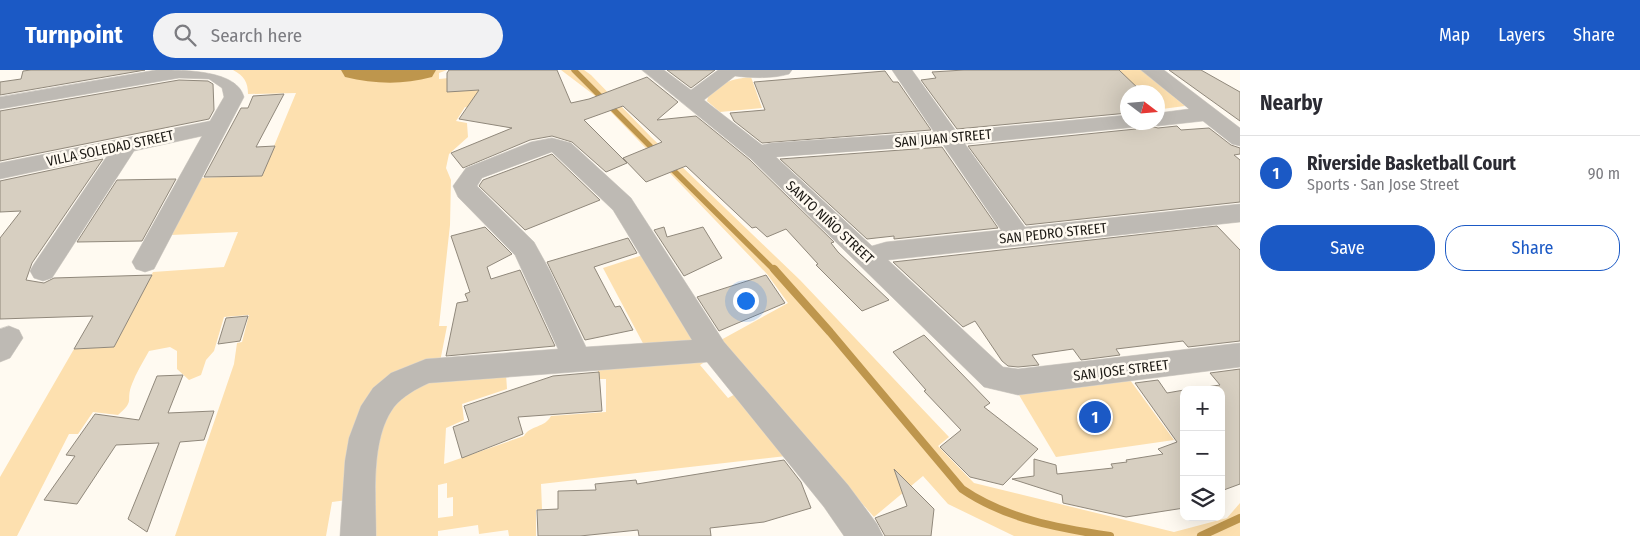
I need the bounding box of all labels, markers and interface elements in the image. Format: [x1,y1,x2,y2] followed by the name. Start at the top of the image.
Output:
[153,13,503,58] search box
[25,21,123,49] text: Turnpoint
[171,21,199,49] icon: search
[211,24,302,47] text: Search here
[1439,24,1470,46] text: Map
[1498,24,1545,46] text: Layers
[1573,24,1615,46] text: Share
[1120,85,1165,130] north arrow
[1260,90,1322,116] text: Nearby
[894,126,993,151] street label: SAN JUAN STREET
[45,127,176,170] street label: VILLA SOLEDAD STREET
[1307,152,1516,175] text: Riverside Basketball Court
[1273,164,1279,183] text: 1
[1588,164,1620,183] text: 90 m
[1307,175,1459,194] text: Sports · San Jose Street
[782,177,877,268] street label: SANTO NIÑO STREET
[998,219,1108,248] street label: SAN PEDRO STREET
[1260,225,1435,271] button: Save
[1445,225,1620,271] button: Share
[733,288,759,314] your location
[1072,356,1170,385] street label: SAN JOSE STREET
[1180,386,1225,521] map controls
[1180,386,1225,431] button: +
[1079,398,1111,436] pin: 1
[1180,431,1225,476] button: −
[1180,476,1225,521] button: layers

